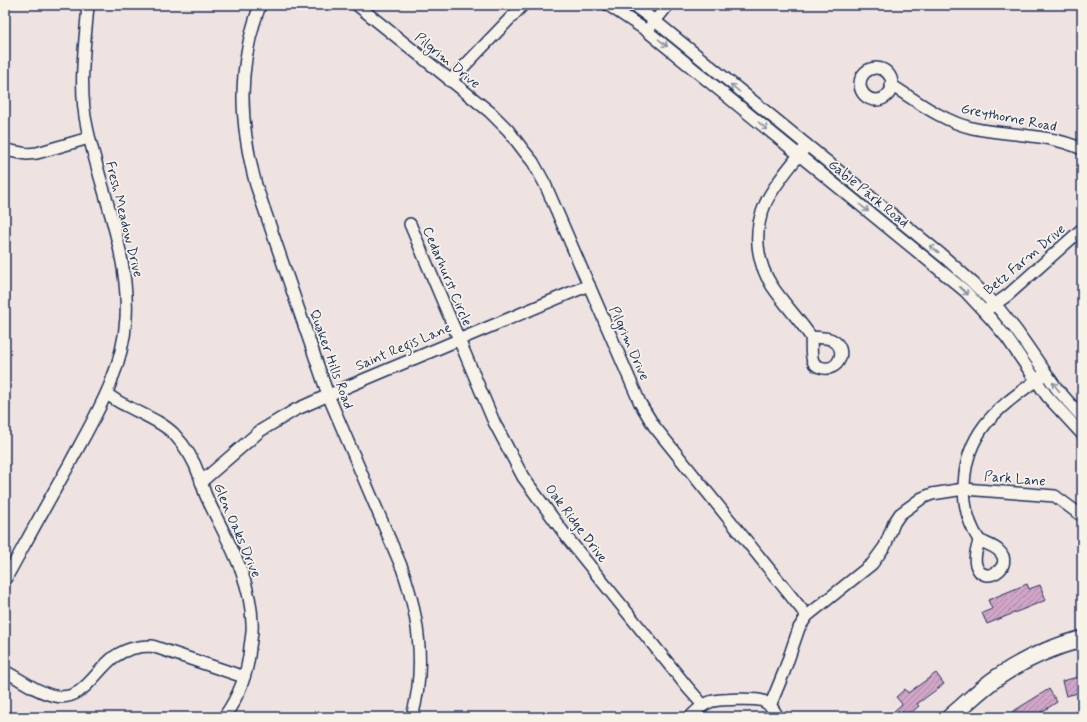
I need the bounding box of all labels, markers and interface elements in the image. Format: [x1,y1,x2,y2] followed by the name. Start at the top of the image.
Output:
[410,29,484,94] street label: Pilgrim Drive
[657,39,668,48] one-way arrow
[730,83,740,92] one-way arrow
[959,100,1058,136] street label: Greythorne Road
[758,122,769,130] one-way arrow
[824,156,912,232] street label: Gable Park Road
[101,159,147,279] street label: Fresh Meadow Drive
[859,204,870,212] one-way arrow
[980,220,1069,299] street label: Betz Farm Drive
[418,224,476,329] street label: Cedarhurst Circle
[928,245,939,253] one-way arrow
[959,286,969,296] one-way arrow
[604,303,653,384] street label: Pilgrim Drive
[305,307,357,412] street label: Quaker Hills Road
[353,319,455,377] street label: Saint Regis Lane
[1052,382,1061,393] one-way arrow
[983,467,1046,491] street label: Park Lane
[209,480,265,580] street label: Glen Oaks Drive
[541,481,612,567] street label: Oak Ridge Drive

